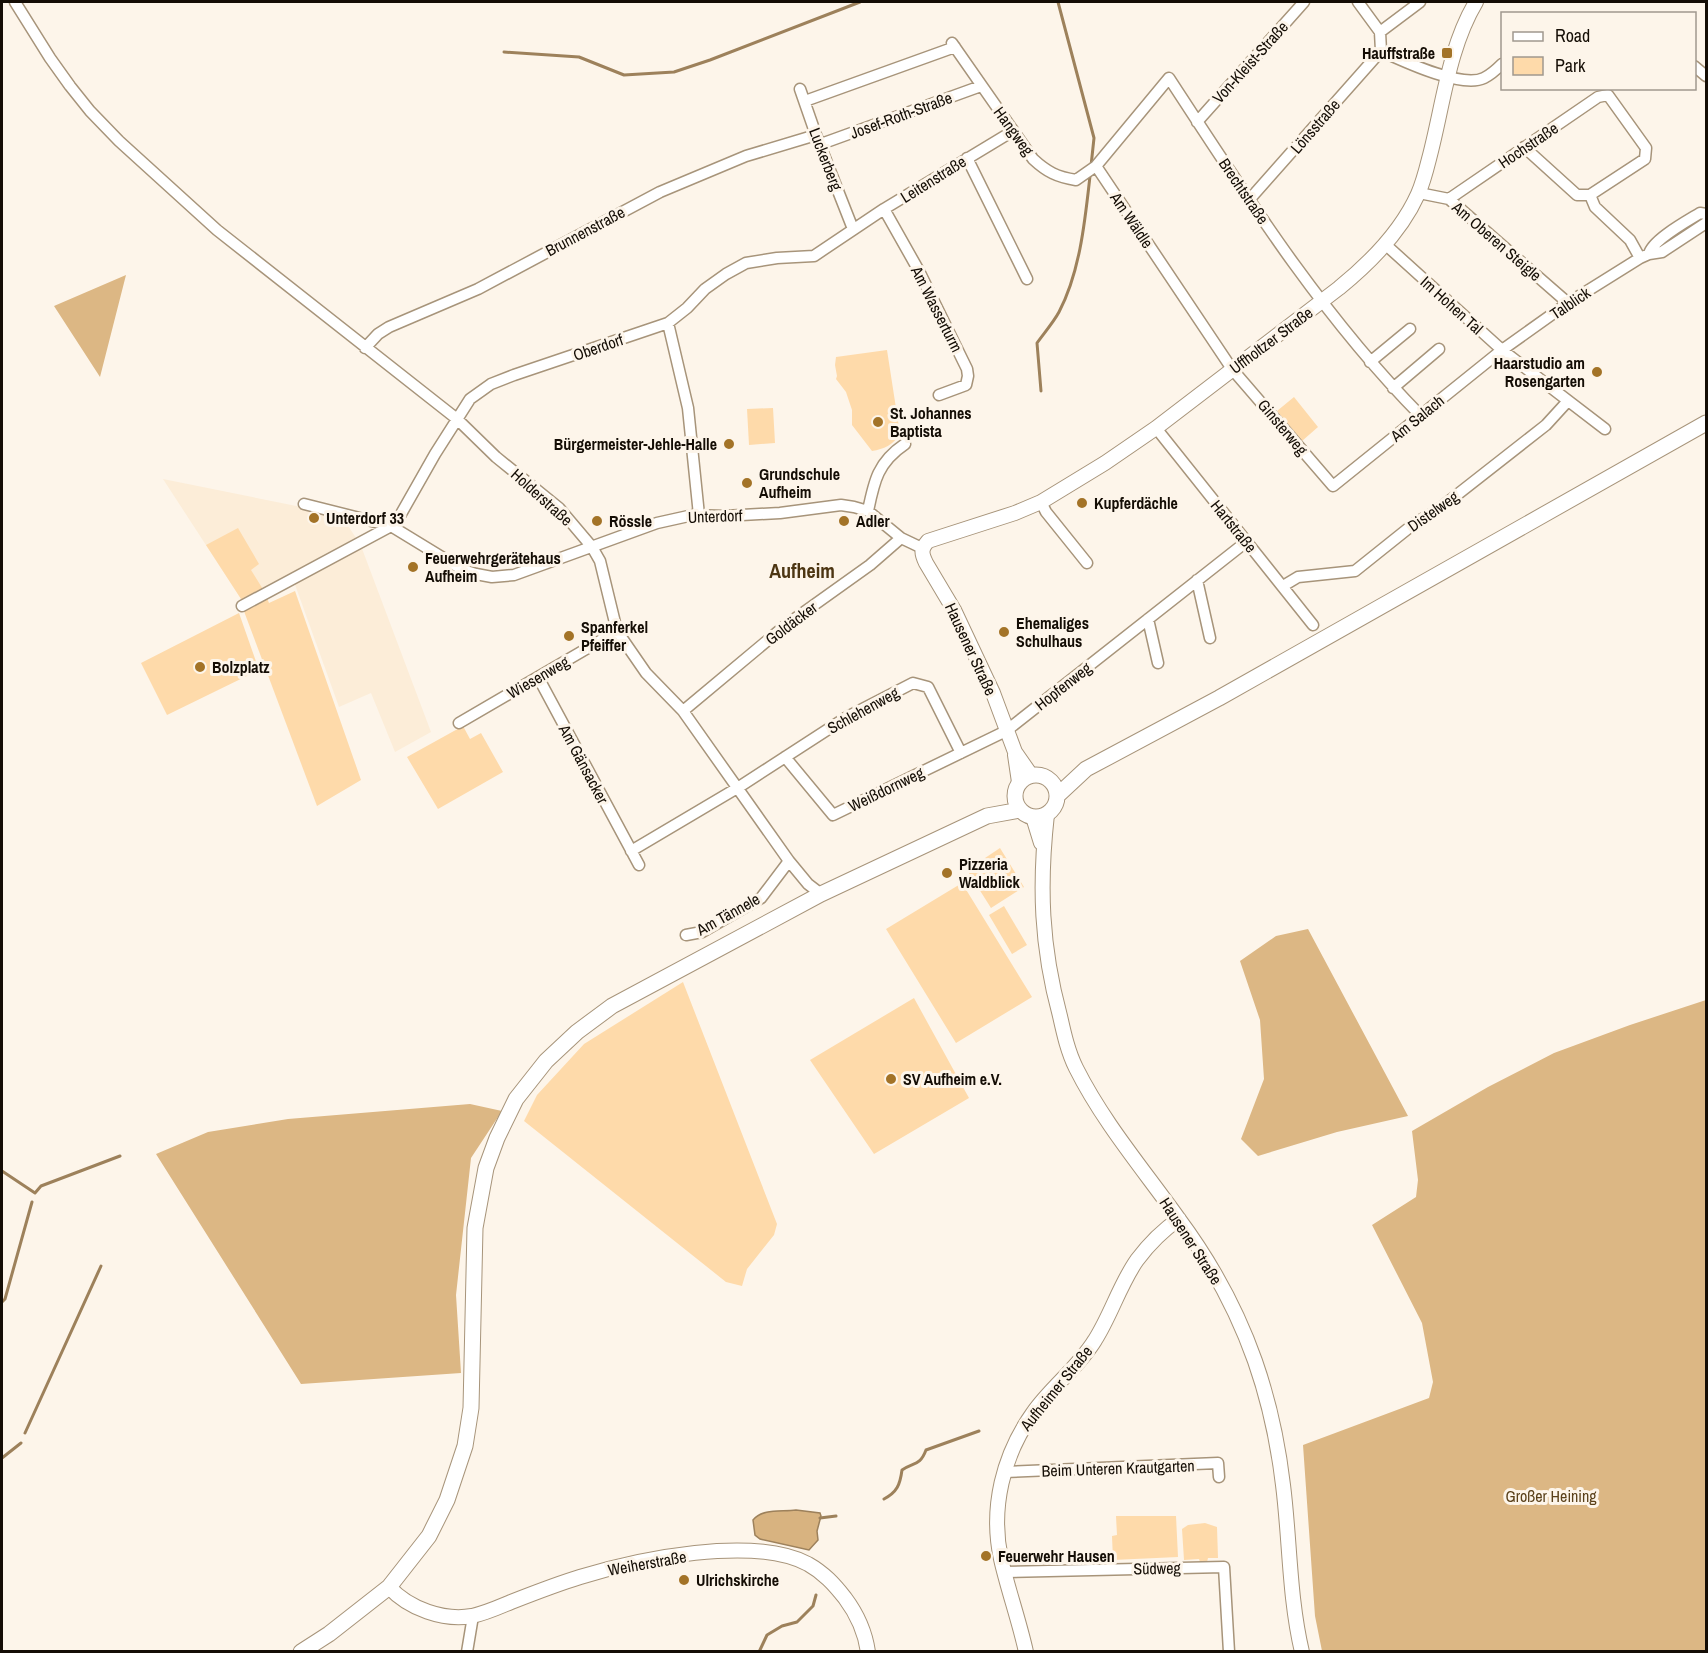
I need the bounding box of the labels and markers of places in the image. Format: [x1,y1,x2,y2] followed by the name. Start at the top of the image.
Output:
[1362,42,1435,64] place label: Hauffstraße
[1440,46,1454,60] marker: Hauffstraße
[1494,352,1585,392] place label: Haarstudio am Rosengarten
[1590,365,1604,379] marker: Haarstudio am Rosengarten
[890,402,972,442] place label: St. Johannes Baptista
[871,415,885,429] marker: St. Johannes Baptista
[554,433,717,455] place label: Bürgermeister-Jehle-Halle
[722,437,736,451] marker: Bürgermeister-Jehle-Halle
[759,463,840,503] place label: Grundschule Aufheim
[740,476,754,490] marker: Grundschule Aufheim
[1094,492,1178,514] place label: Kupferdächle
[1075,496,1089,510] marker: Kupferdächle
[326,507,404,529] place label: Unterdorf 33
[609,510,652,532] place label: Rössle
[856,510,890,532] place label: Adler
[307,511,321,525] marker: Unterdorf 33
[590,514,604,528] marker: Rössle
[837,514,851,528] marker: Adler
[425,547,561,587] place label: Feuerwehrgerätehaus Aufheim
[406,560,420,574] marker: Feuerwehrgerätehaus Aufheim
[1016,612,1089,652] place label: Ehemaliges Schulhaus
[581,616,648,656] place label: Spanferkel Pfeiffer
[997,625,1011,639] marker: Ehemaliges Schulhaus
[562,629,576,643] marker: Spanferkel Pfeiffer
[212,656,270,678] place label: Bolzplatz
[193,660,207,674] marker: Bolzplatz
[959,853,1020,893] place label: Pizzeria Waldblick
[940,866,954,880] marker: Pizzeria Waldblick
[903,1068,1002,1090] place label: SV Aufheim e.V.
[884,1072,898,1086] marker: SV Aufheim e.V.
[998,1545,1115,1567] place label: Feuerwehr Hausen
[979,1549,993,1563] marker: Feuerwehr Hausen
[696,1569,779,1591] place label: Ulrichskirche
[677,1573,691,1587] marker: Ulrichskirche

